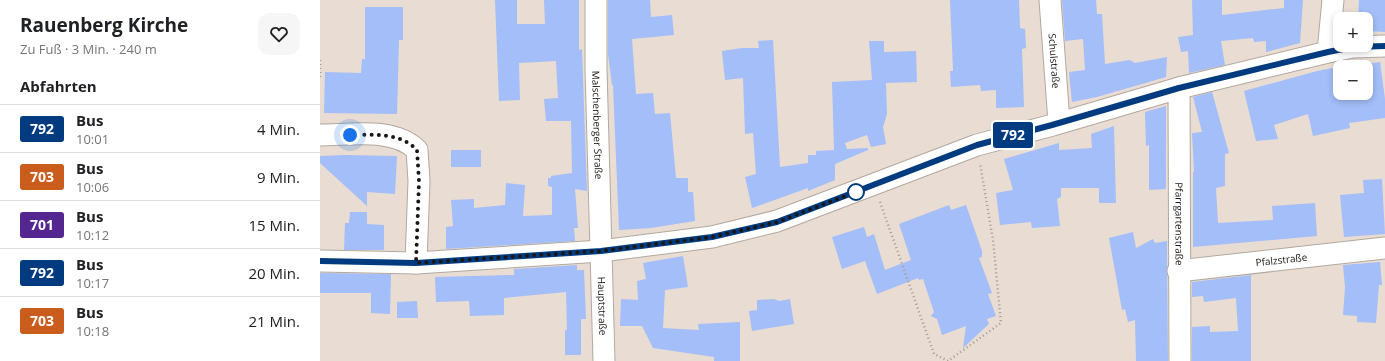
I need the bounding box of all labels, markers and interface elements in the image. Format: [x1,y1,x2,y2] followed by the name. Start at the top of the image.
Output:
[20,12,188,38] text: Rauenberg Kirche
[1333,12,1373,100] map controls
[1333,12,1373,52] button: +
[258,13,300,55] button: heart
[1045,33,1064,89] street label: Schulstraße
[20,40,157,58] text: Zu Fuß · 3 Min. · 240 m
[1333,60,1373,100] button: −
[589,70,606,180] street label: Malschenberger Straße
[20,76,97,96] text: Abfahrten
[76,110,103,130] text: Bus
[30,119,54,138] text: 792
[257,119,300,139] text: 4 Min.
[990,122,1036,148] line badge: 792
[340,125,360,145] your location
[1001,125,1025,144] text: 792
[76,130,109,148] text: 10:01
[76,158,103,178] text: Bus
[30,167,54,186] text: 703
[257,167,300,187] text: 9 Min.
[76,178,109,196] text: 10:06
[1172,182,1187,266] street label: Pfarrgartenstraße
[847,183,865,201] unlabelled marker
[76,206,103,226] text: Bus
[30,215,54,234] text: 701
[249,215,300,235] text: 15 Min.
[76,226,109,244] text: 10:12
[1255,250,1308,269] street label: Pfalzstraße
[76,254,103,274] text: Bus
[30,263,54,282] text: 792
[249,263,300,283] text: 20 Min.
[76,274,109,292] text: 10:17
[595,276,610,336] street label: Hauptstraße
[76,302,103,322] text: Bus
[30,311,54,330] text: 703
[249,311,300,331] text: 21 Min.
[76,322,109,340] text: 10:18

